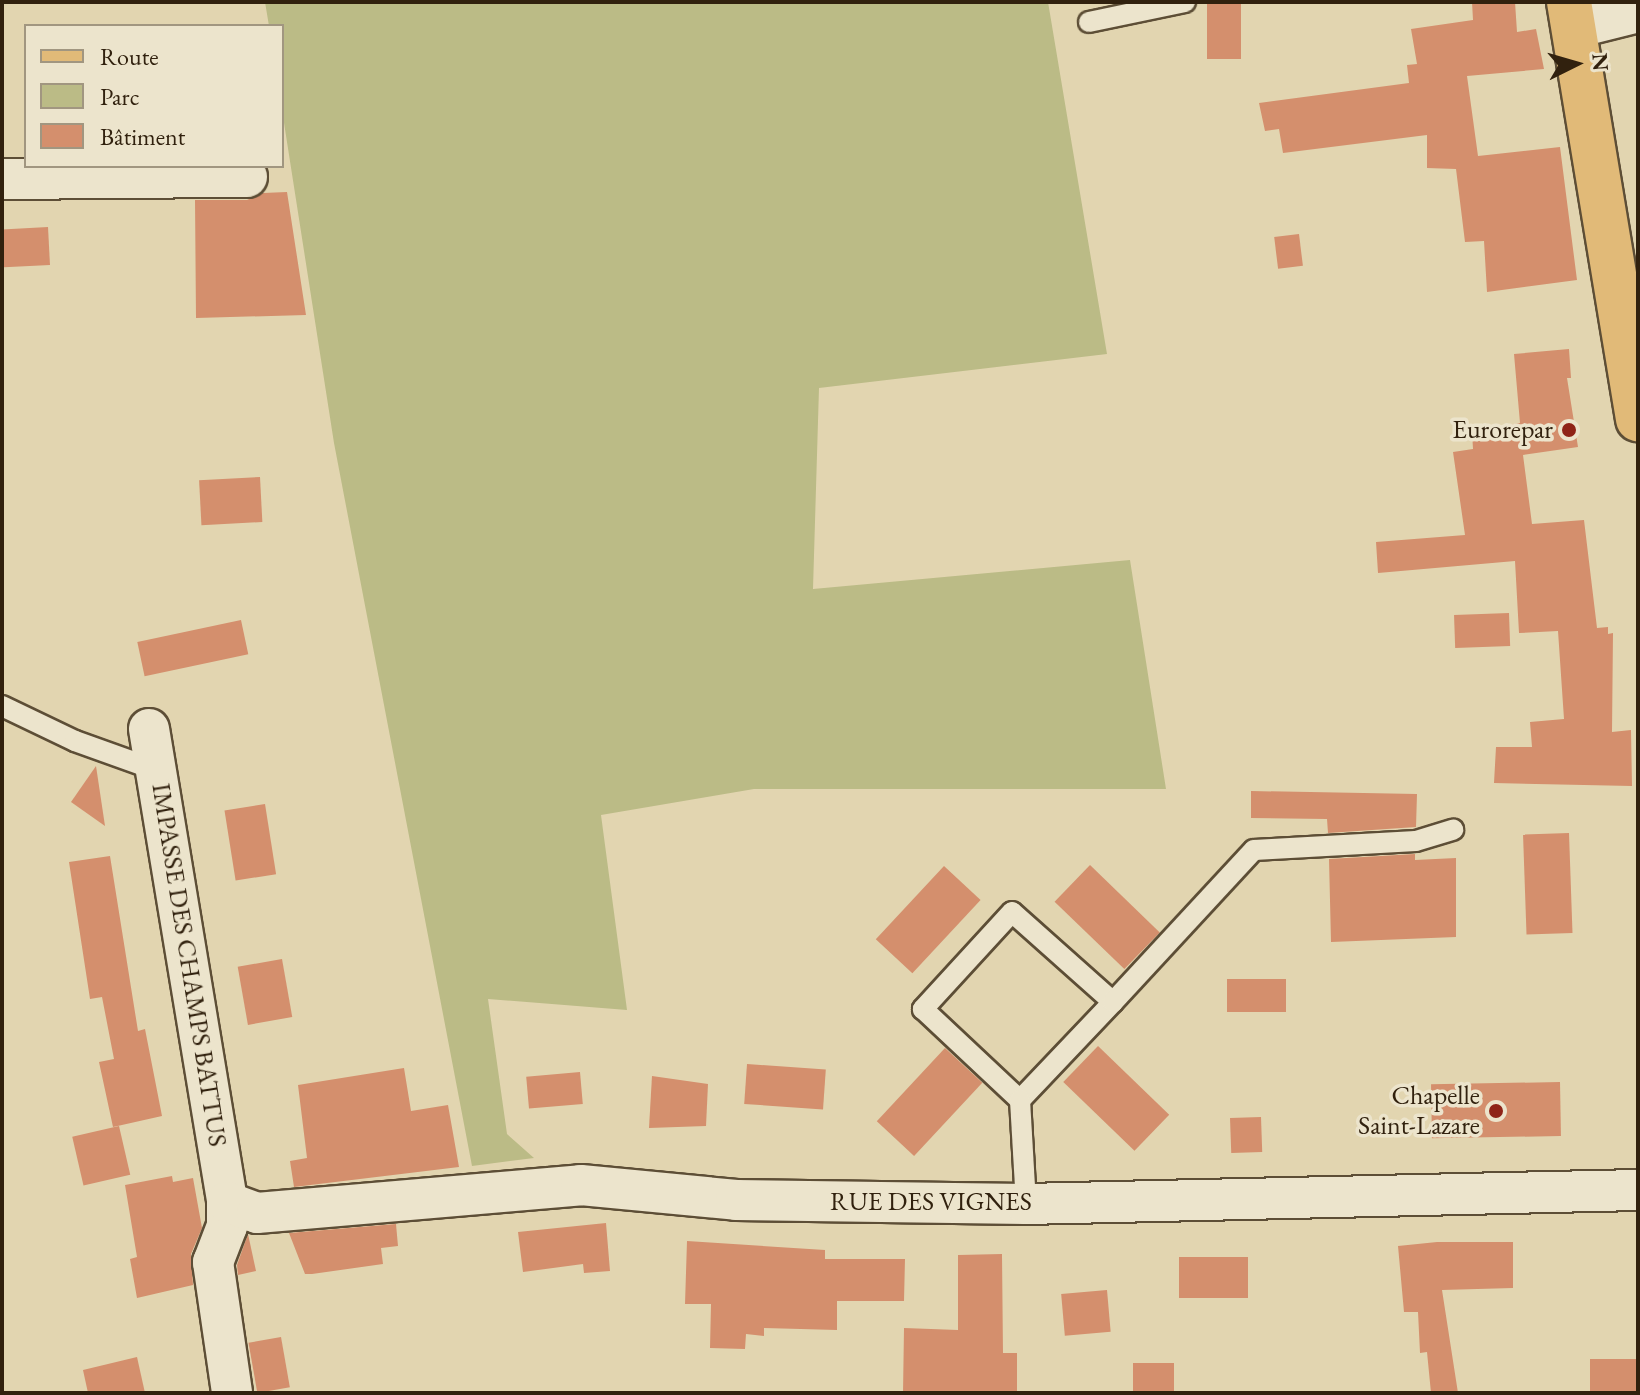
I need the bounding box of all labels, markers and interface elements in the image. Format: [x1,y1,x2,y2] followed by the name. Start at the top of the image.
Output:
[24,24,284,168] legend
[1536,24,1616,104] north arrow
[100,41,159,72] text: Route
[1585,52,1616,72] text: N
[100,81,139,112] text: Parc
[100,121,185,152] text: Bâtiment
[1452,414,1553,446] place label: Eurorepar
[1560,421,1578,439] marker: Eurorepar
[145,781,233,1149] street label: IMPASSE DES CHAMPS BATTUS
[1358,1080,1480,1142] place label: Chapelle Saint-Lazare
[1487,1102,1505,1120] marker: Chapelle Saint-Lazare
[830,1186,1032,1218] street label: RUE DES VIGNES

